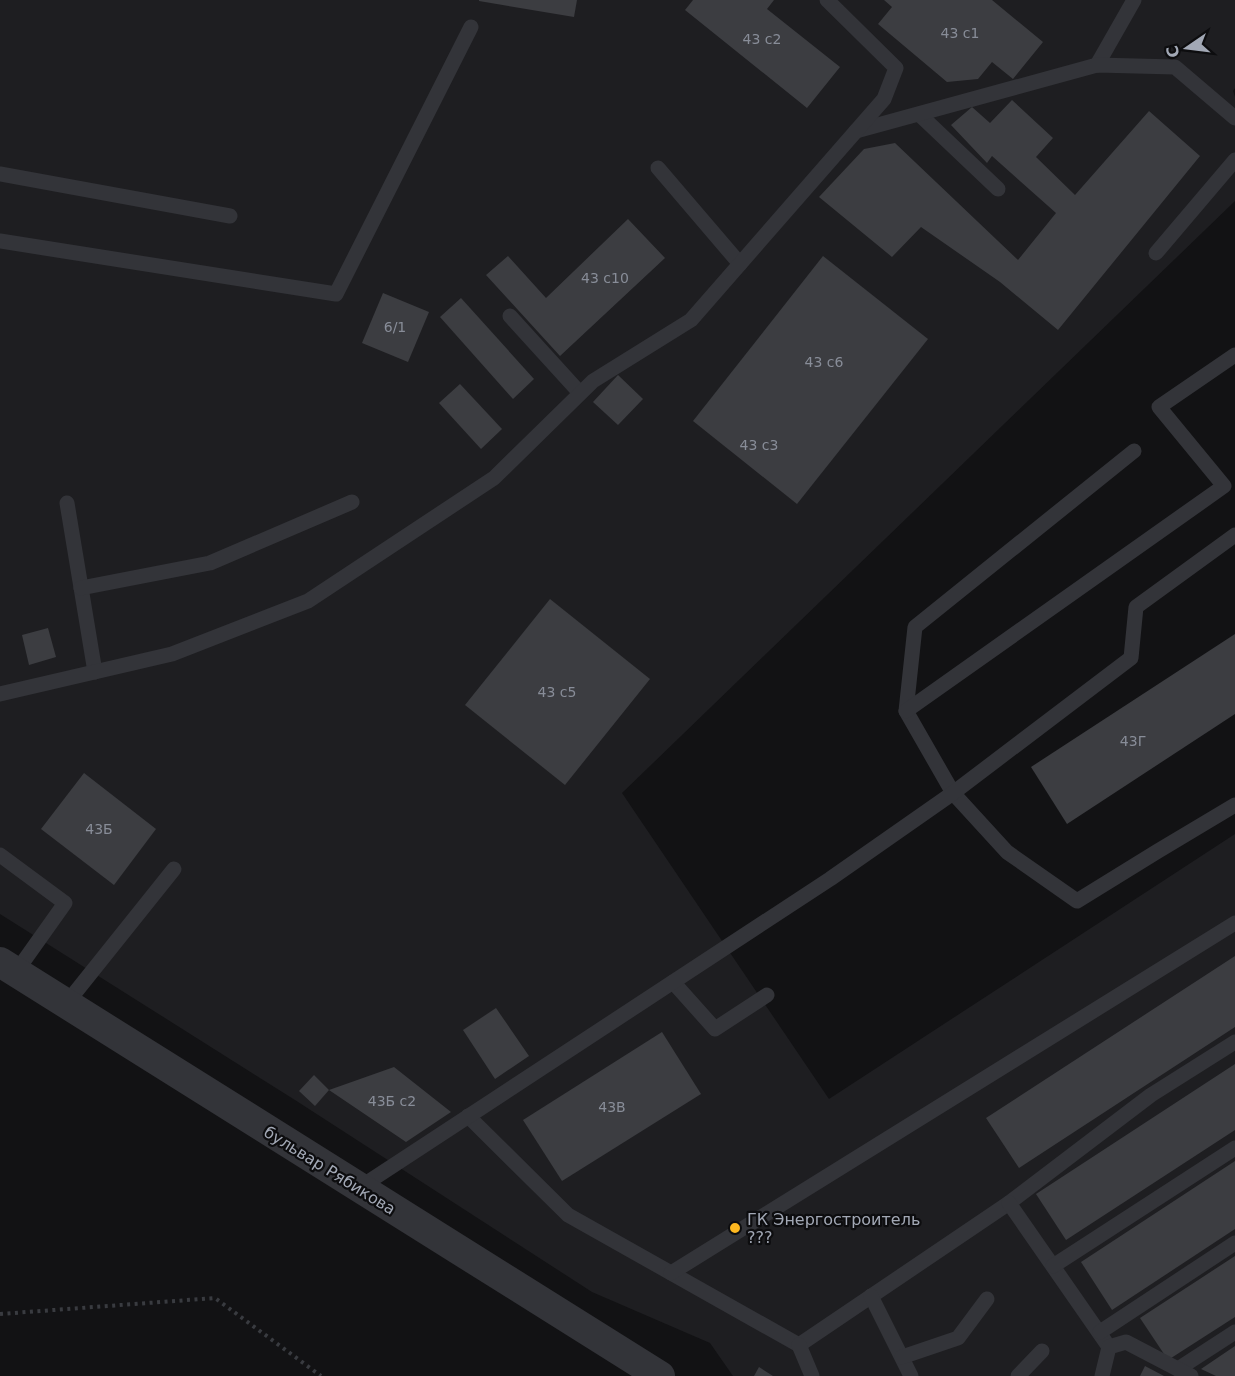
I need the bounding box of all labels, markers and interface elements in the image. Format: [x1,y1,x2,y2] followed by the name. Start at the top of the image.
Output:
[1157,18,1217,78] north arrow
[941,25,979,41] house number: 43 с1
[743,31,781,47] house number: 43 с2
[1162,44,1184,60] text: С
[581,270,629,286] house number: 43 с10
[384,319,406,335] house number: 6/1
[805,354,844,370] house number: 43 с6
[740,437,778,453] house number: 43 с3
[538,684,576,700] house number: 43 с5
[1120,733,1146,749] house number: 43Г
[85,821,113,837] house number: 43Б
[368,1093,416,1109] house number: 43Б с2
[598,1099,626,1115] house number: 43В
[260,1122,399,1219] street label: бульвар Рябикова
[747,1210,920,1247] place label: ГК Энергостроитель ???
[728,1221,742,1235] marker: ГК Энергостроитель ???

